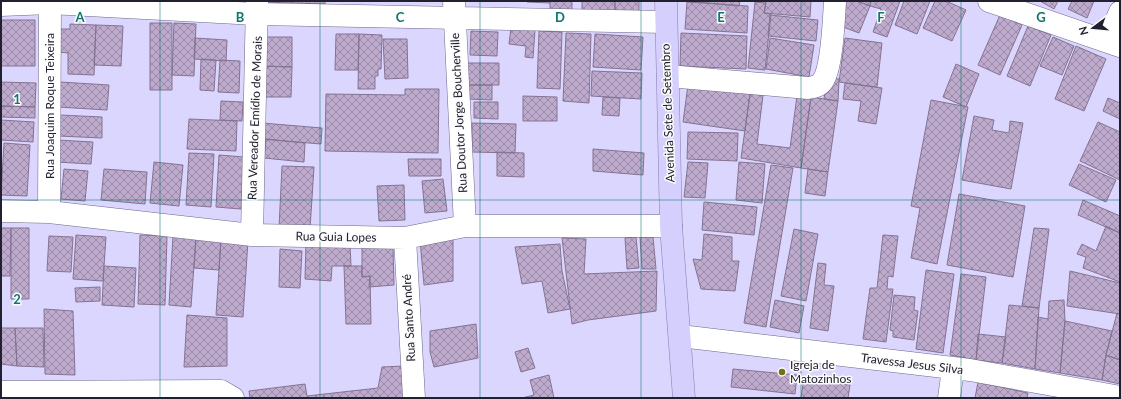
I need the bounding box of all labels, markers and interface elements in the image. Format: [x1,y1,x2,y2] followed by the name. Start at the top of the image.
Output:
[1073,8,1113,48] north arrow
[74,9,85,25] text: A
[236,9,245,25] text: B
[396,9,405,25] text: C
[555,9,565,25] text: D
[717,9,725,25] text: E
[877,9,885,25] text: F
[1036,9,1046,25] text: G
[1075,25,1090,37] text: N
[42,33,57,179] street label: Rua Joaquim Roque Teixeira
[447,33,470,193] street label: Rua Doutor Jorge Boucherville
[244,36,265,200] street label: Rua Vereador Emídio de Morais
[658,43,677,183] street label: Avenida Sete de Setembro
[13,91,21,107] text: 1
[295,228,377,245] street label: Rua Guia Lopes
[399,274,418,362] street label: Rua Santo André
[13,291,21,307] text: 2
[860,350,964,377] street label: Travessa Jesus Silva
[790,357,852,386] place label: Igreja de Matozinhos
[777,367,787,377] marker: Igreja de Matozinhos

